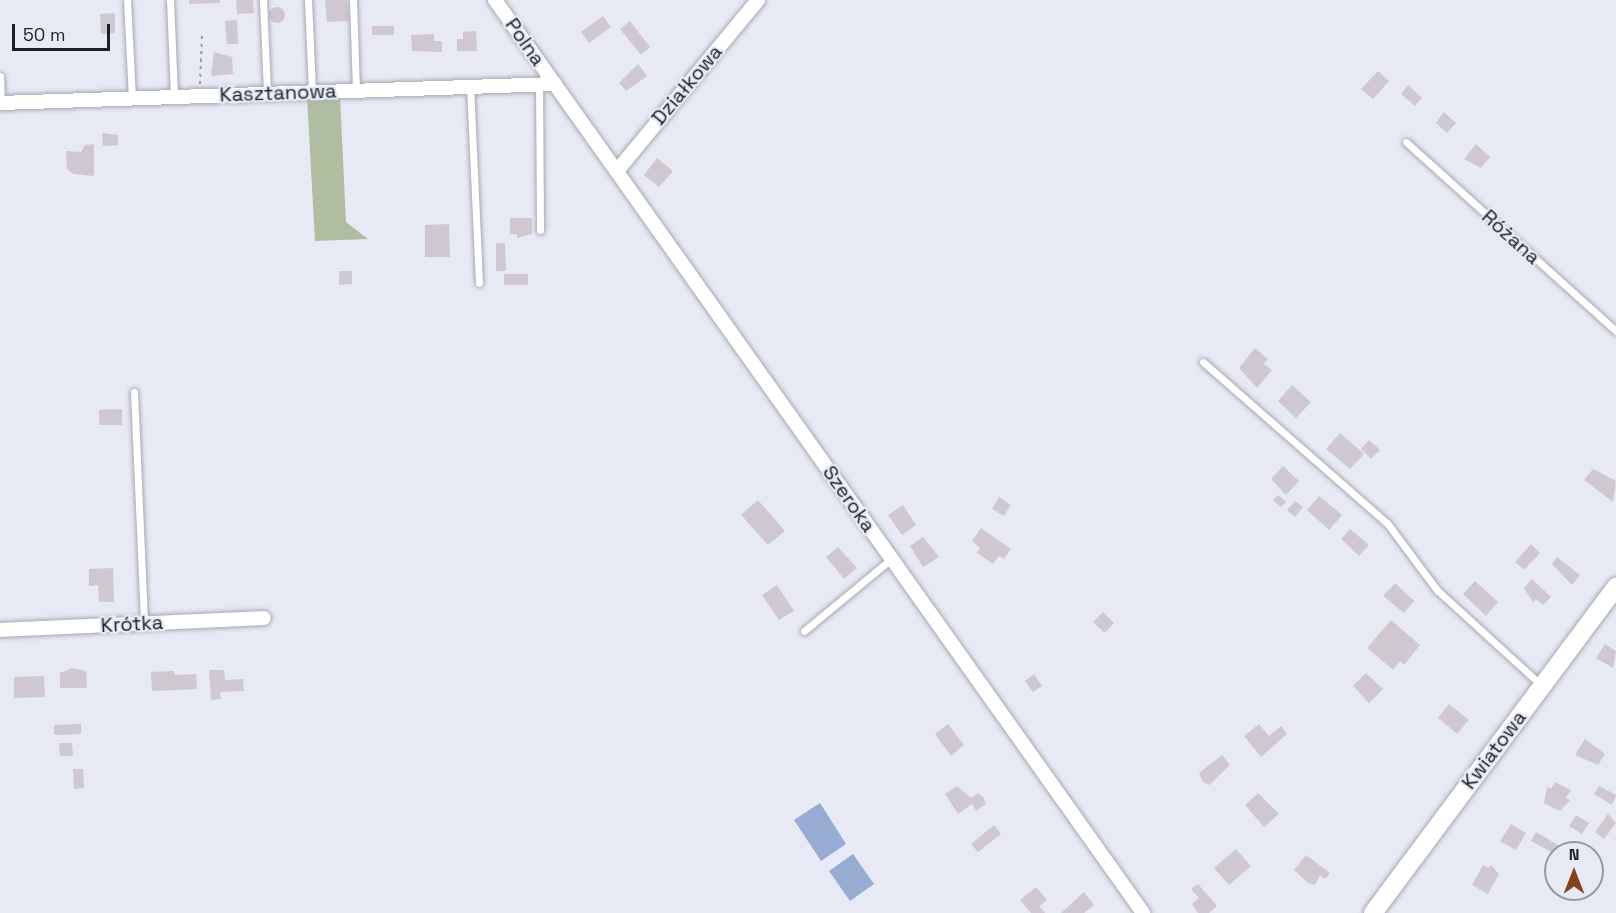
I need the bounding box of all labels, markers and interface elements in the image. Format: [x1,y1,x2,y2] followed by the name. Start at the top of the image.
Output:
[15,12,112,50] scale bar
[500,14,550,70] street label: Polna
[23,23,65,46] text: 50 m
[647,40,727,130] street label: Działkowa
[219,79,337,107] street label: Kasztanowa
[1477,205,1545,269] street label: Różana
[817,461,881,537] street label: Szeroka
[100,610,164,638] street label: Krótka
[1457,706,1531,794] street label: Kwiatowa
[1544,841,1604,901] north arrow
[1569,844,1579,865] text: N

